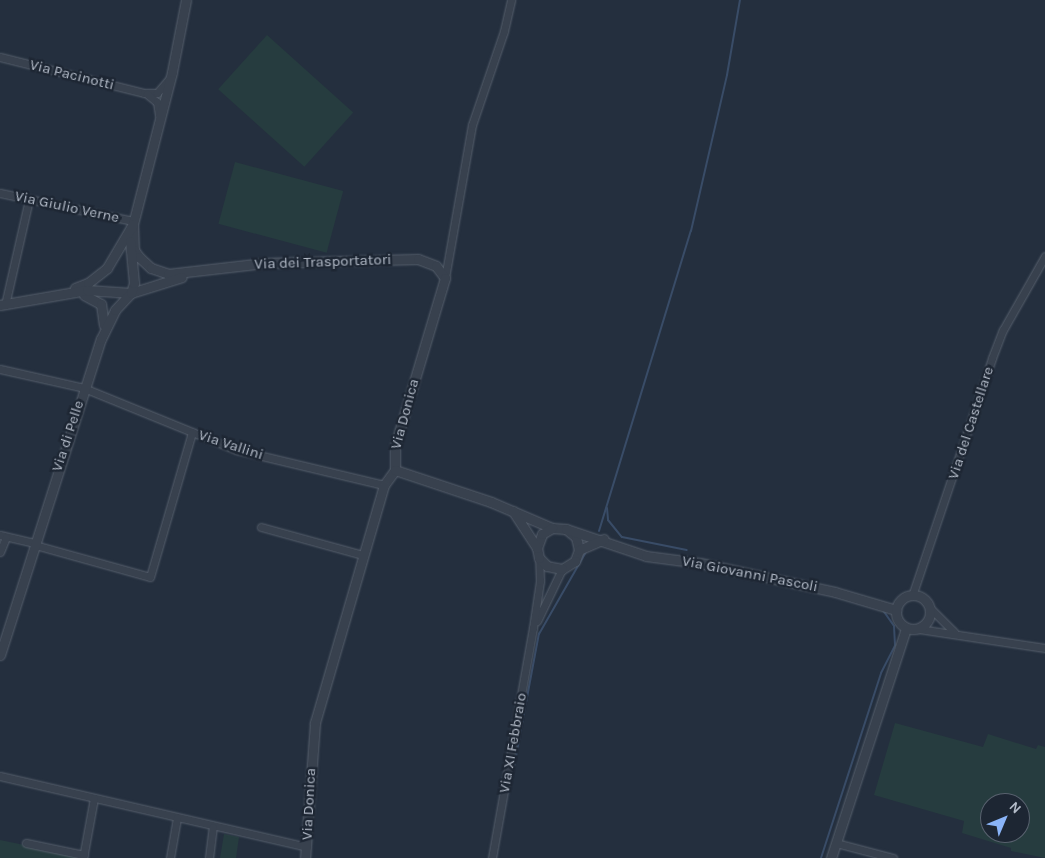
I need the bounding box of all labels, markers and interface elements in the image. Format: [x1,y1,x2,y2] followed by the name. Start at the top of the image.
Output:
[28,56,116,94] street label: Via Pacinotti
[13,187,121,227] street label: Via Giulio Verne
[254,251,392,273] street label: Via dei Trasportatori
[944,364,998,482] street label: Via del Castellare
[387,377,423,451] street label: Via Donica
[48,398,88,474] street label: Via di Pelle
[196,426,266,464] street label: Via Vallini
[681,552,819,596] street label: Via Giovanni Pascoli
[495,692,531,794] street label: Via XI Febbraio
[298,767,320,841] street label: Via Donica
[980,793,1030,843] north arrow
[1006,798,1025,817] text: N

